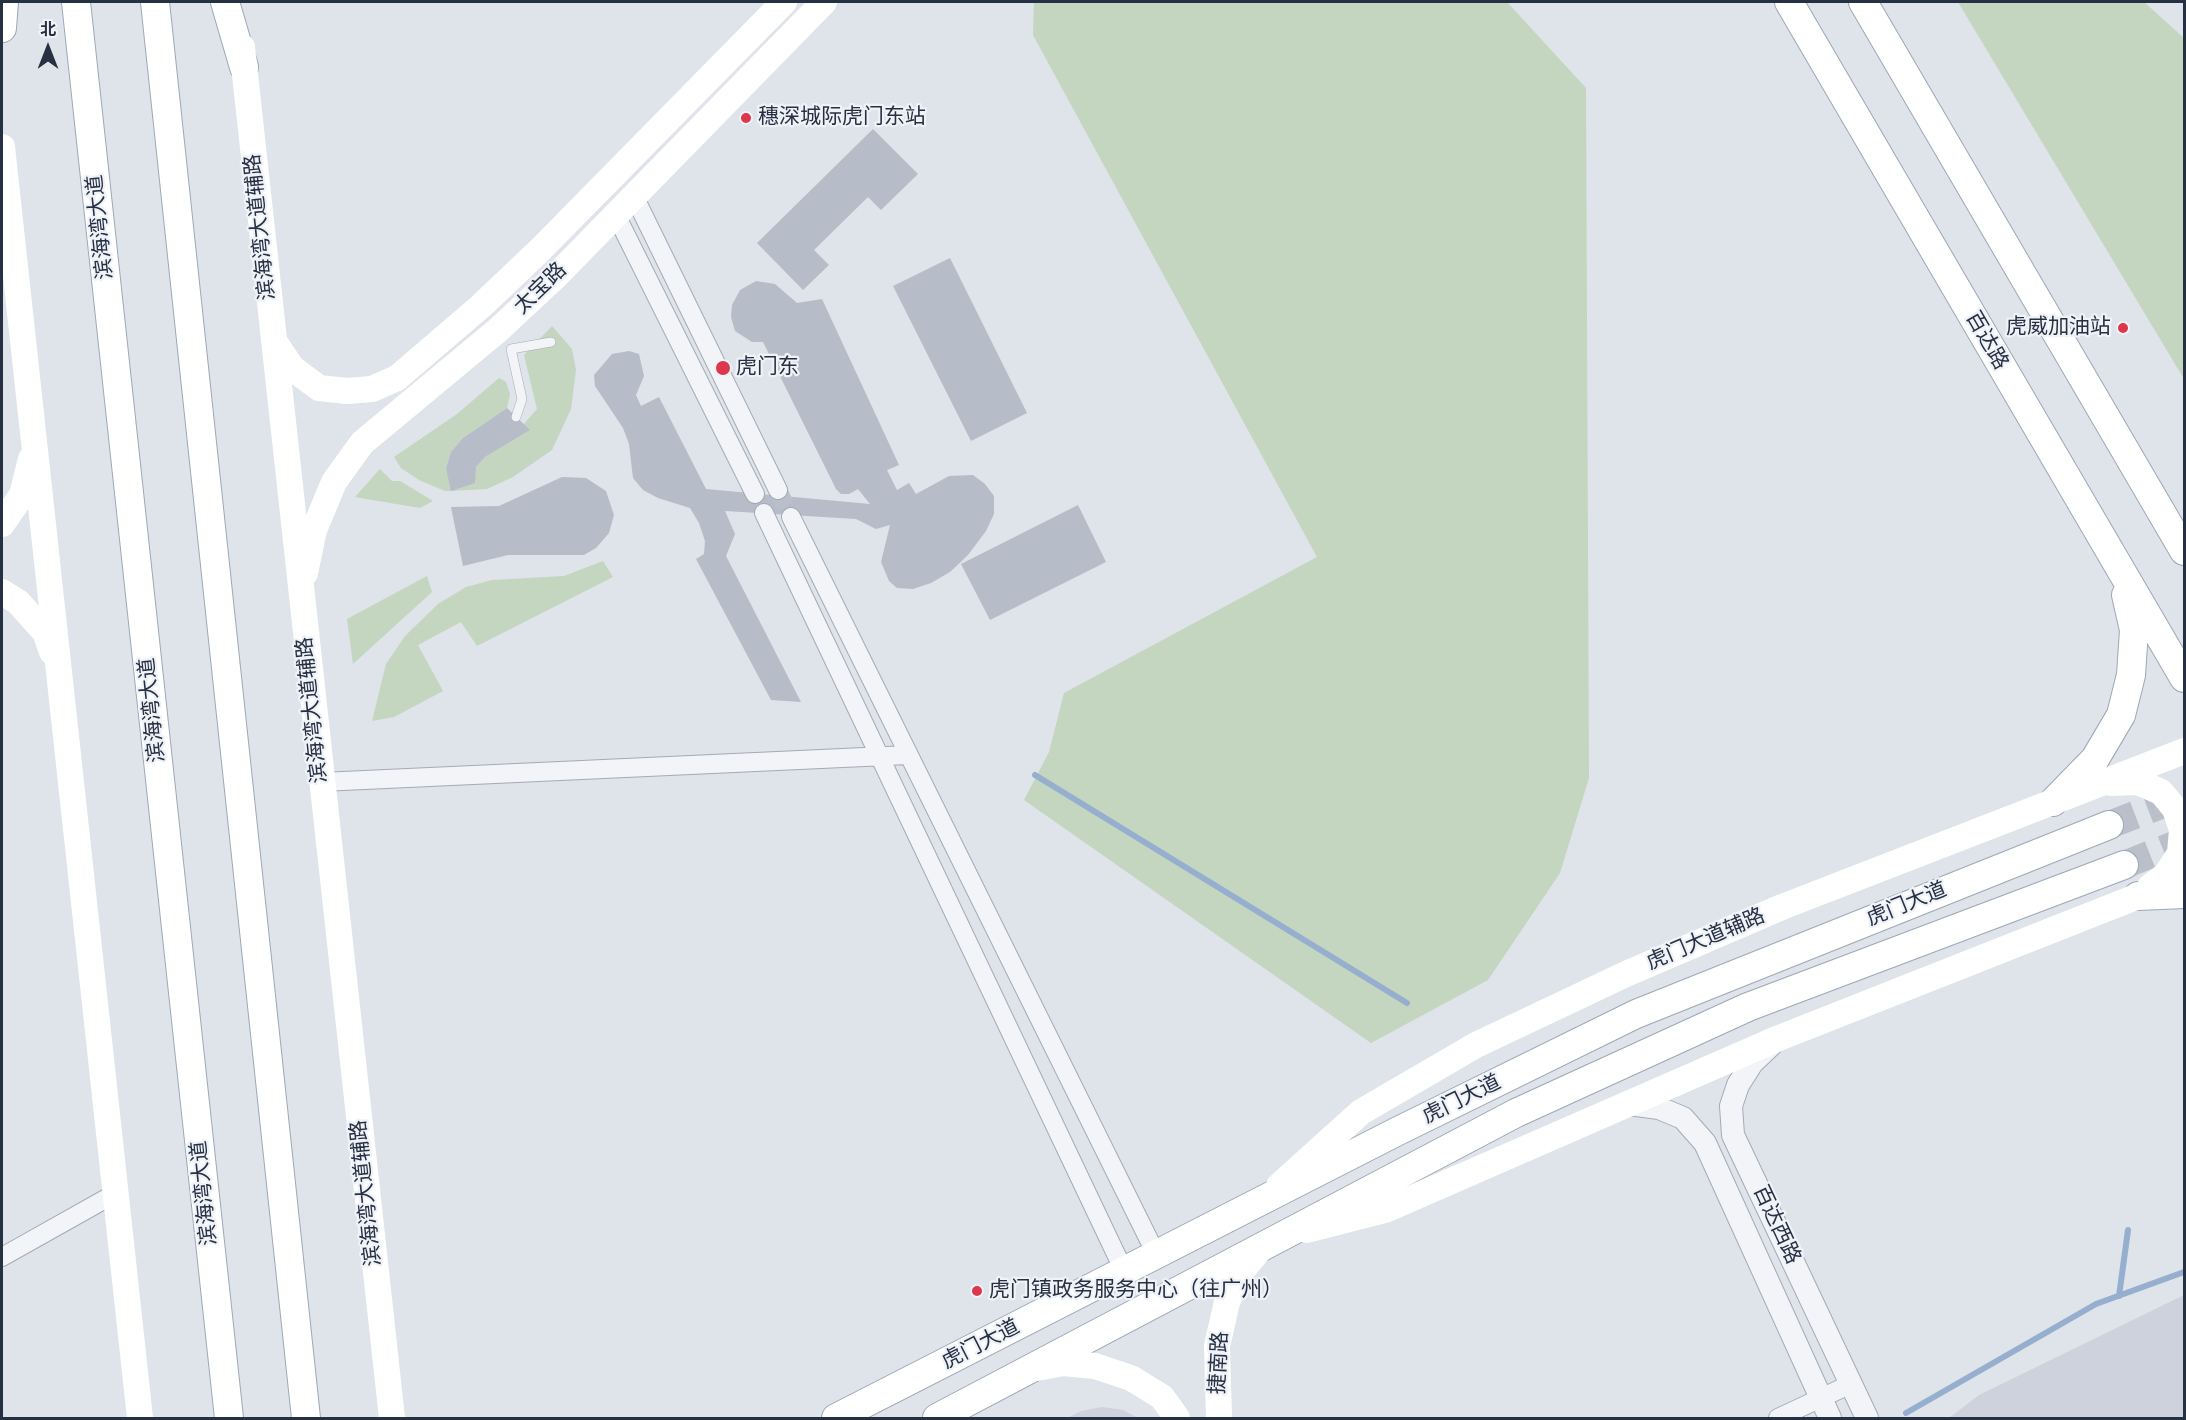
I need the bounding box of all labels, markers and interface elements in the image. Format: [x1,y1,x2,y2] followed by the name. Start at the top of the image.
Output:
[18,18,78,78] north arrow
[40,20,56,39] text: 北
[758,105,926,131] place label: 穗深城际虎门东站
[739,111,753,125] marker: 穗深城际虎门东站
[241,153,281,301] street label: 滨海湾大道辅路
[83,173,119,281] street label: 滨海湾大道
[510,258,572,320] street label: 太宝路
[1959,307,2013,375] street label: 百达路
[2006,315,2111,341] place label: 虎威加油站
[2116,321,2130,335] marker: 虎威加油站
[736,355,799,381] place label: 虎门东
[714,359,732,377] marker: 虎门东
[293,636,333,784] street label: 滨海湾大道辅路
[135,656,171,764] street label: 滨海湾大道
[1863,878,1951,932] street label: 虎门大道
[1643,904,1769,976] street label: 虎门大道辅路
[1419,1070,1505,1130] street label: 虎门大道
[347,1119,387,1267] street label: 滨海湾大道辅路
[187,1139,223,1247] street label: 滨海湾大道
[1747,1182,1805,1268] street label: 百达西路
[989,1278,1283,1304] place label: 虎门镇政务服务中心（往广州）
[970,1284,984,1298] marker: 虎门镇政务服务中心（往广州）
[938,1315,1024,1375] street label: 虎门大道
[1206,1331,1234,1395] street label: 捷南路

